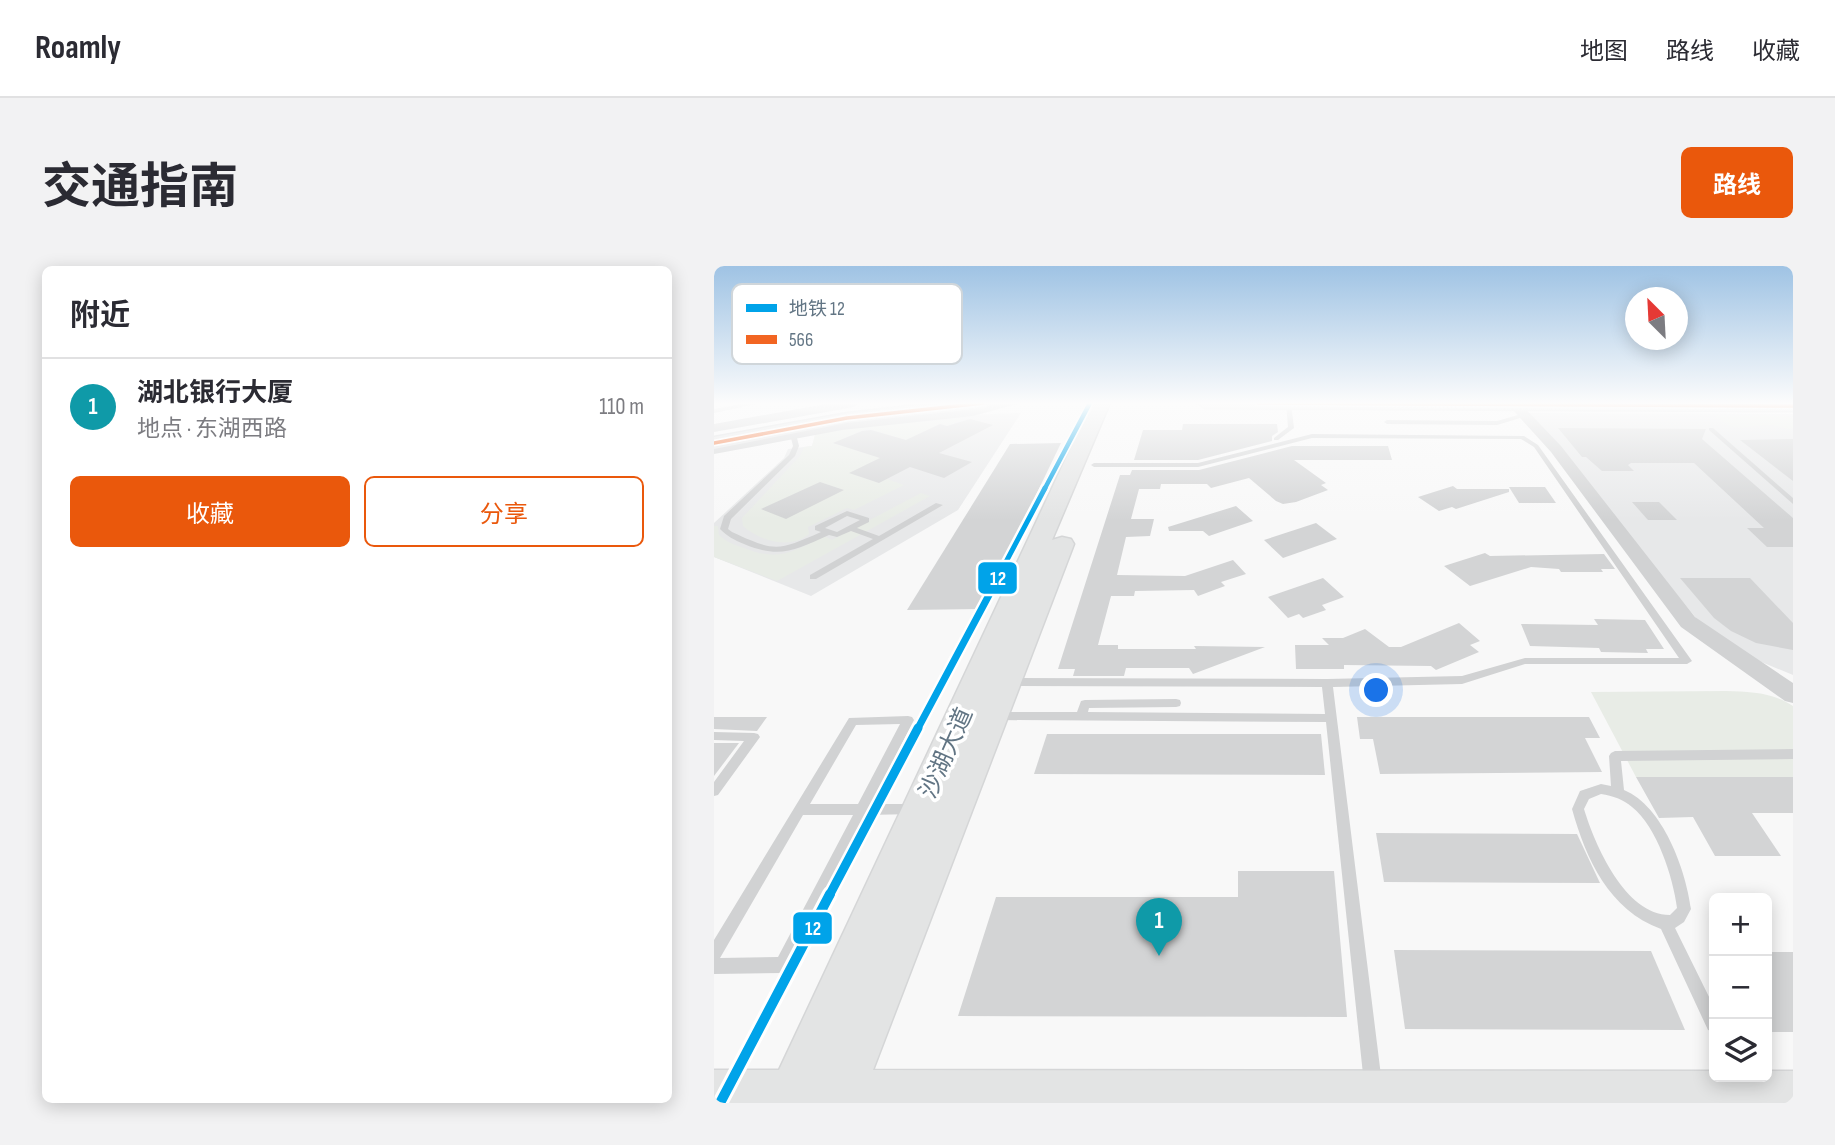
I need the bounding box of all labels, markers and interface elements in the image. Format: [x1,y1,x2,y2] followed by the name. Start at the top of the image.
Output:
[35,28,121,68] text: Roamly
[1580,37,1628,66] text: 地图
[1666,37,1714,66] text: 路线
[1752,37,1800,66] text: 收藏
[1681,147,1793,218] button: 路线
[42,159,238,218] text: 交通指南
[732,284,962,364] legend
[1625,287,1688,350] north arrow
[70,298,130,334] text: 附近
[789,298,845,321] text: 地铁 12
[789,329,813,352] text: 566
[137,378,293,409] text: 湖北银行大厦
[88,393,98,421] text: 1
[599,393,644,421] text: 110 m
[137,415,287,443] text: 地点 · 东湖西路
[70,476,350,547] button: 收藏
[364,476,644,547] button: 分享
[977,561,1018,595] line badge: 12
[990,568,1006,591] text: 12
[1359,673,1393,707] your location
[914,703,979,803] street label: 沙湖大道
[1709,893,1772,1082] map controls
[1709,893,1772,956] button: +
[1136,898,1182,956] pin: 1
[792,911,833,945] line badge: 12
[805,918,821,941] text: 12
[1709,956,1772,1019] button: −
[1709,1019,1772,1082] button: layers

